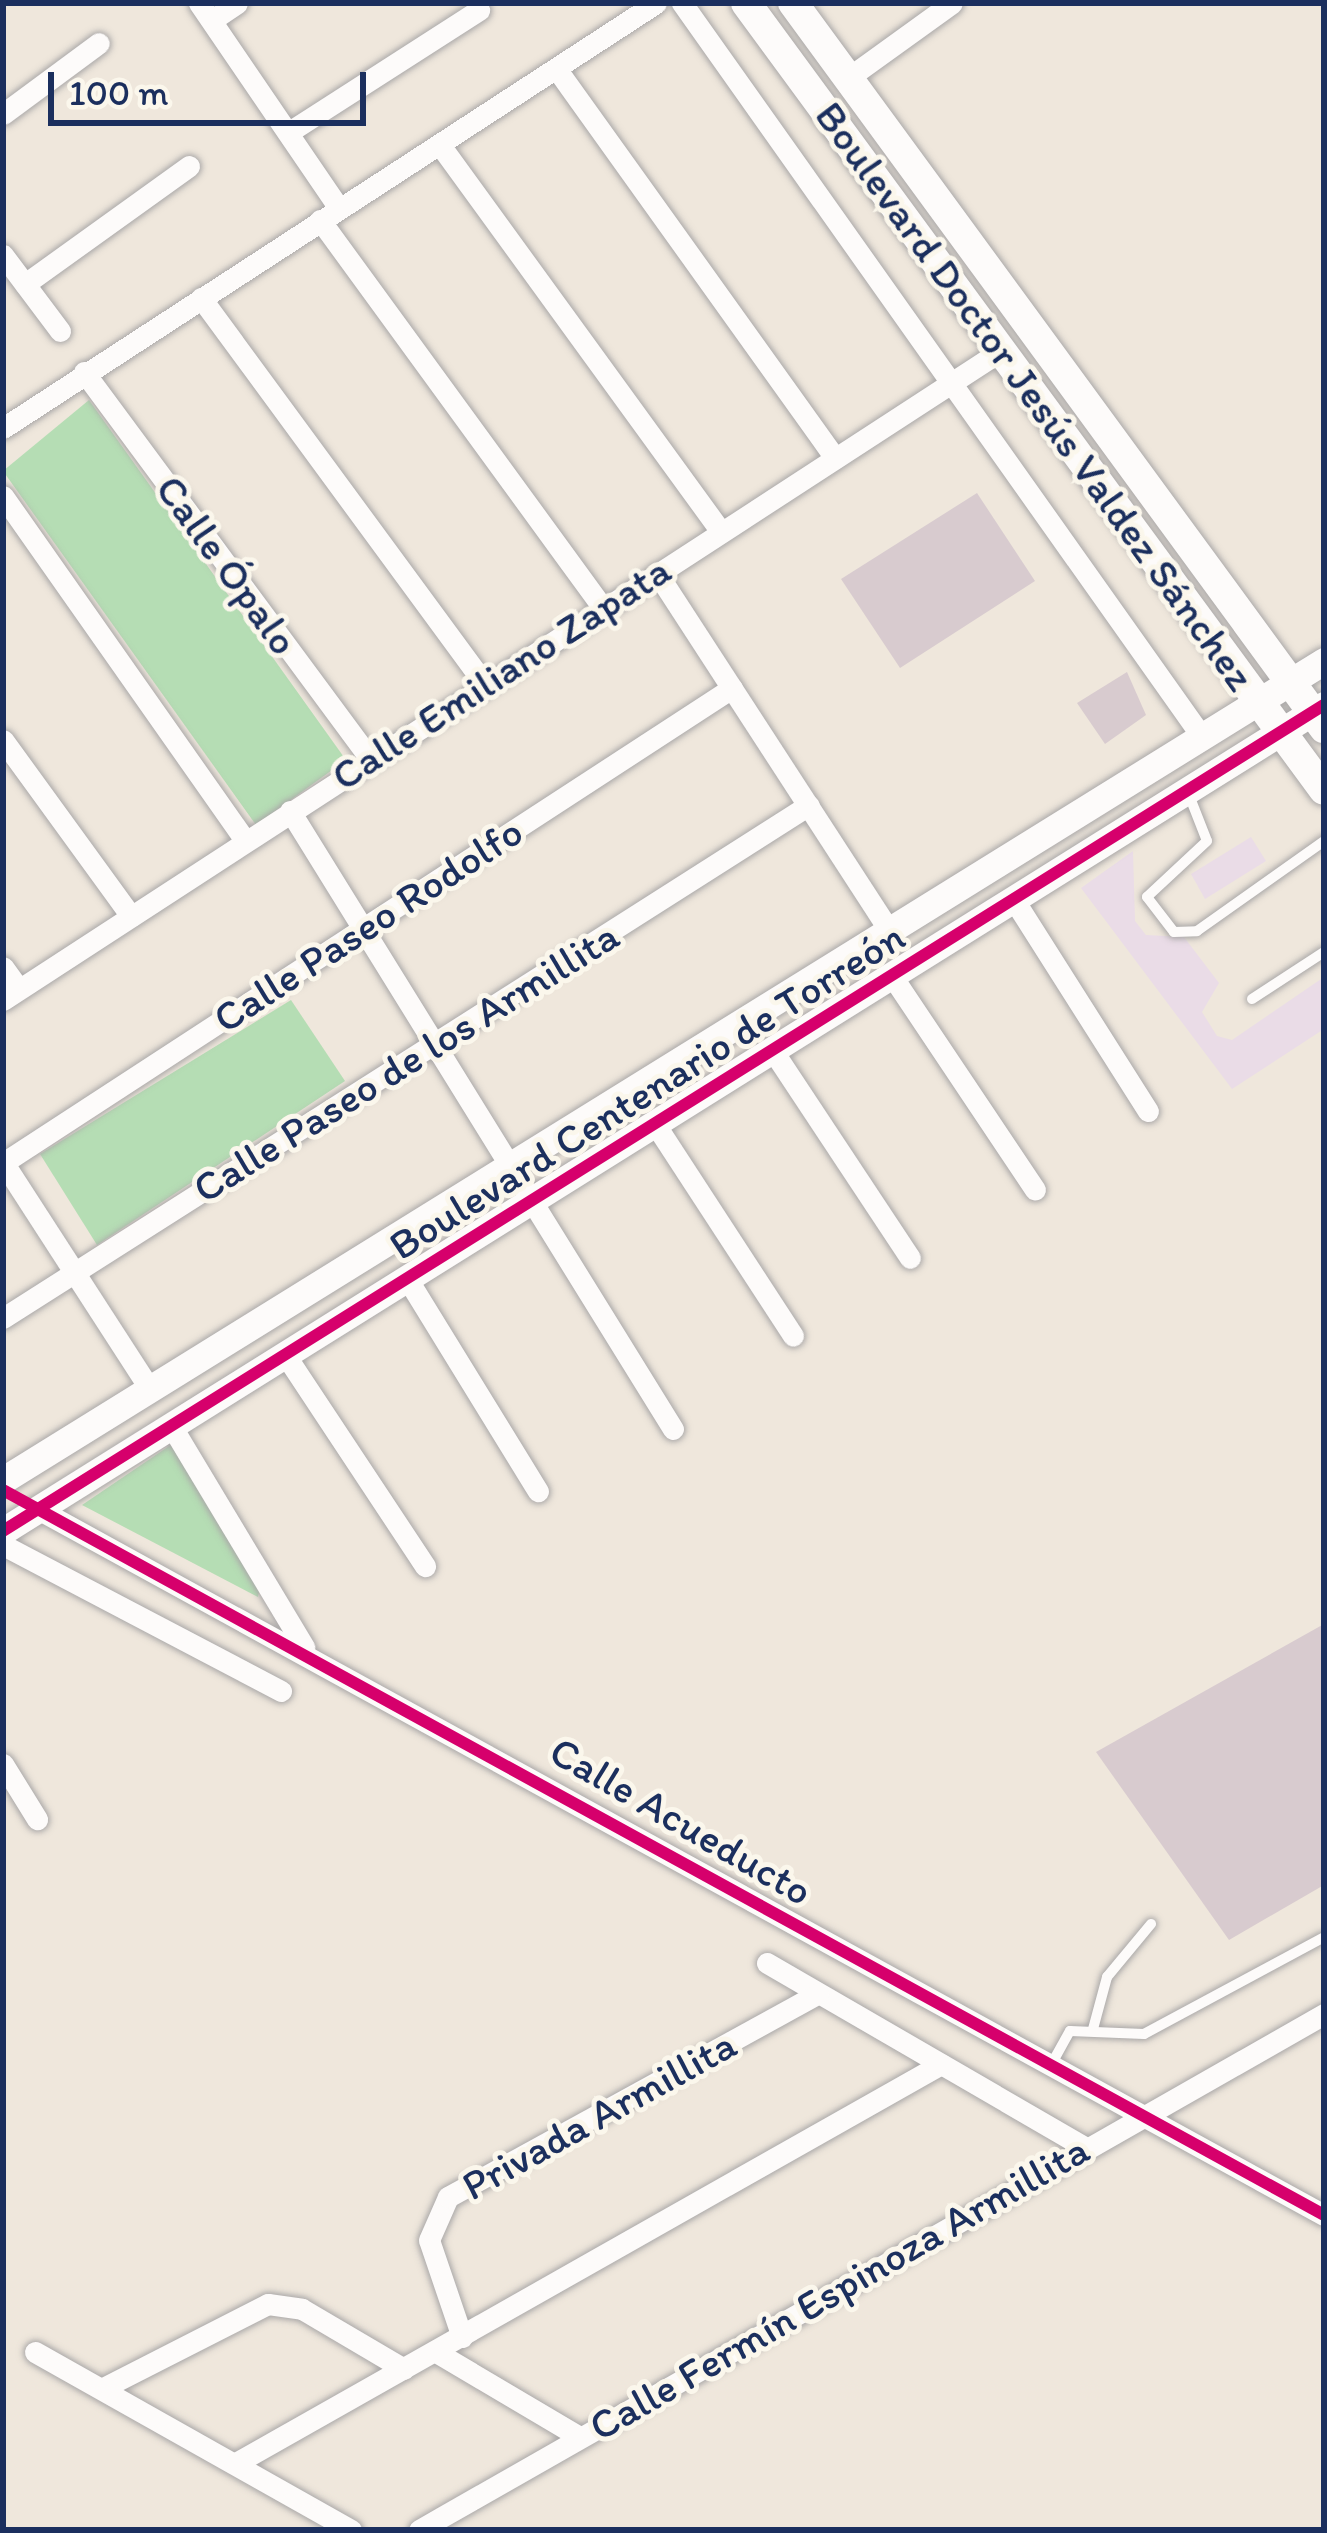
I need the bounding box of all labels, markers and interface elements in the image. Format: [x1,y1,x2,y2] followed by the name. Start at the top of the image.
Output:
[54,48,372,122] scale bar
[69,71,168,114] text: 100 m
[804,92,1266,700] street label: Boulevard Doctor Jesús Valdez Sánchez
[145,465,309,665] street label: Calle Ópalo
[321,544,681,802] street label: Calle Emiliano Zapata
[205,807,531,1043] street label: Calle Paseo Rodolfo
[185,911,627,1213] street label: Calle Paseo de los Armillita
[381,912,913,1270] street label: Boulevard Centenario de Torreón
[541,1726,821,1916] street label: Calle Acueducto
[453,2019,745,2211] street label: Privada Armillita
[581,2125,1097,2451] street label: Calle Fermín Espinoza Armillita

